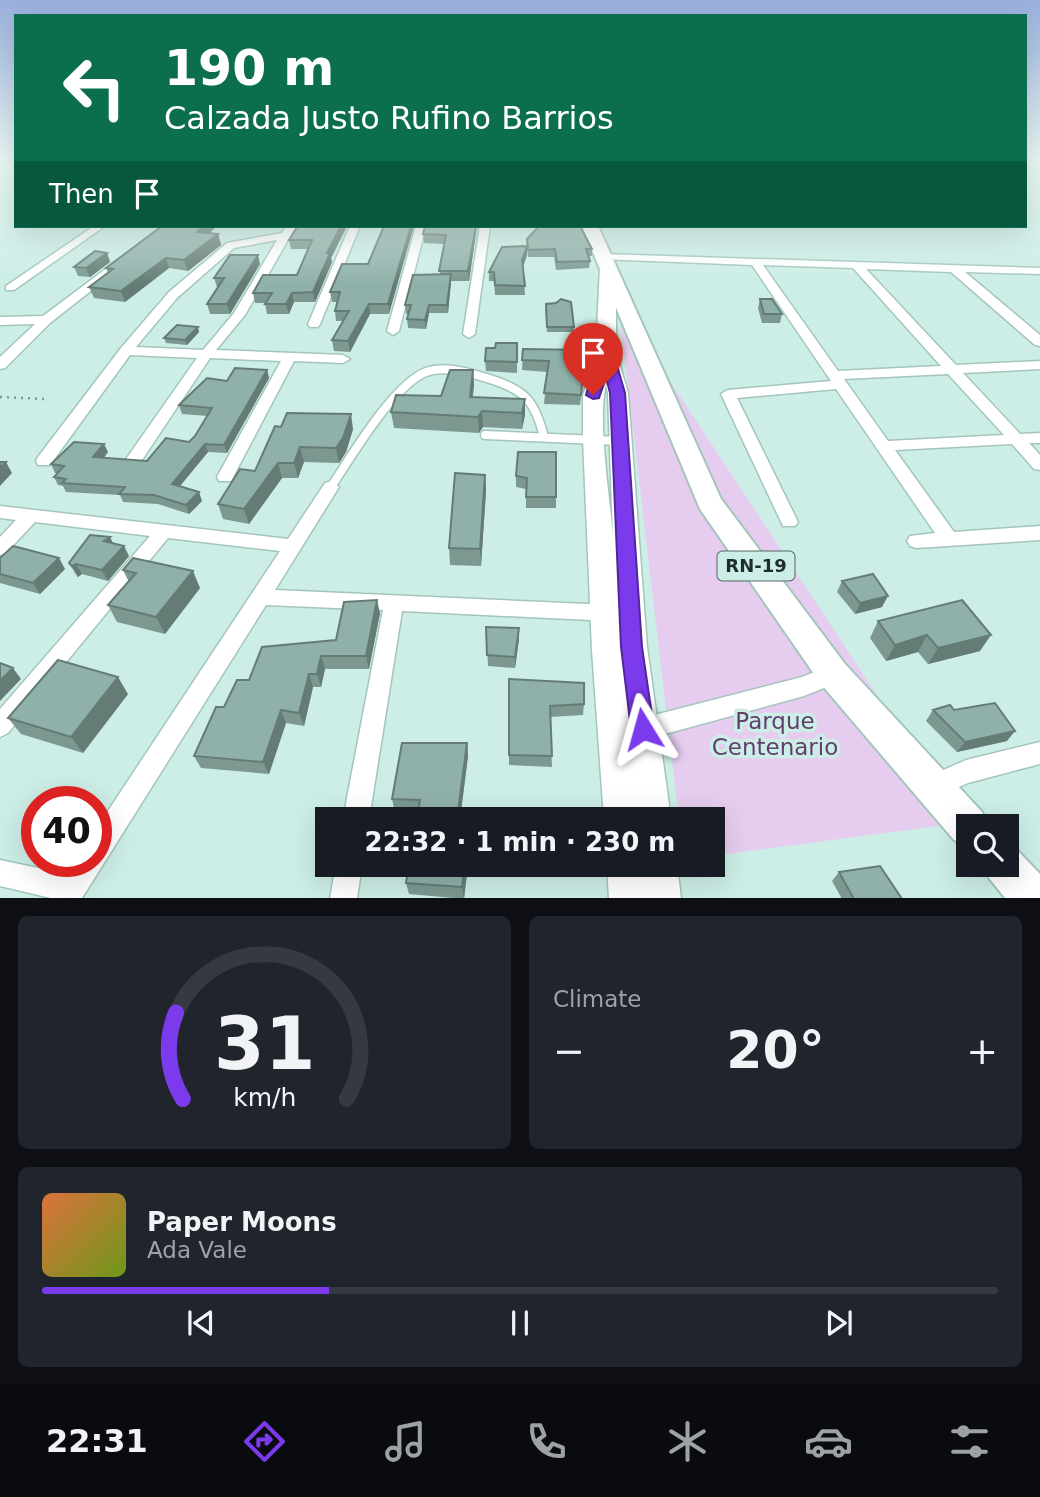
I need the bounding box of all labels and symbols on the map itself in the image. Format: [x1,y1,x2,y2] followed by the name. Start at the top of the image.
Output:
[563,323,623,395] pin
[718,552,794,580] road number: RN-19
[606,692,680,766] position arrow
[712,708,838,760] park label: Parque Centenario
[21,786,112,877] speed limit sign: 40

